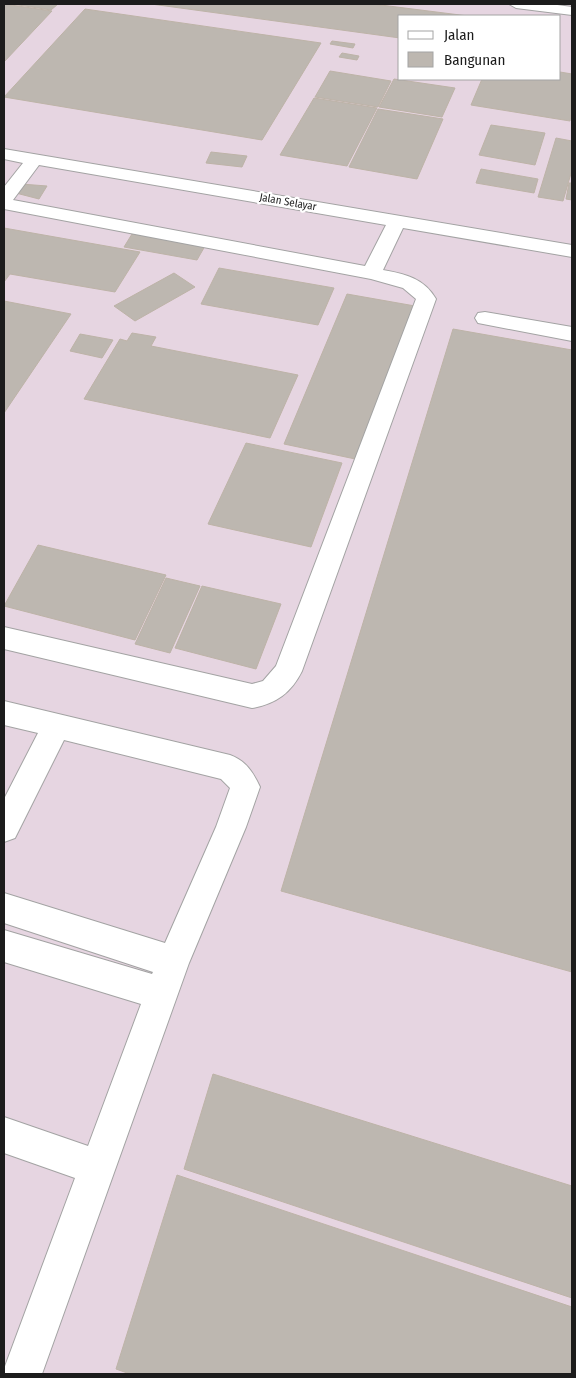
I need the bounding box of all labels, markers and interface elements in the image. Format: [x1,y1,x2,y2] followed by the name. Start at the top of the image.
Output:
[398,15,561,80] legend
[444,26,474,44] text: Jalan
[444,51,505,69] text: Bangunan
[258,191,318,213] street label: Jalan Selayar

